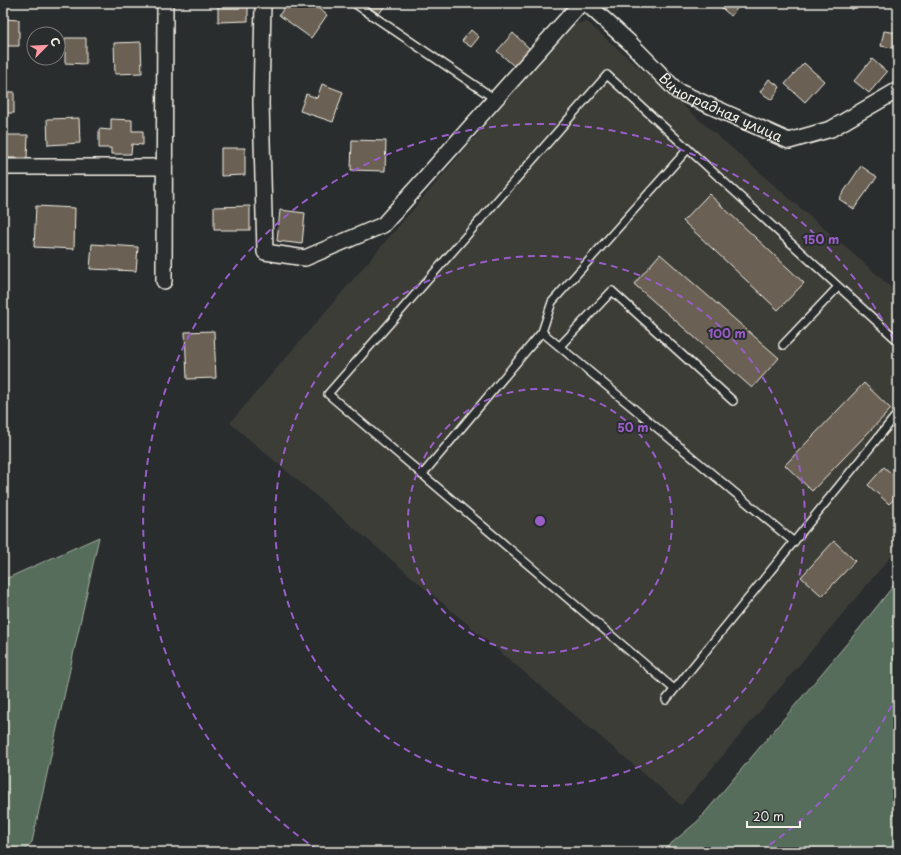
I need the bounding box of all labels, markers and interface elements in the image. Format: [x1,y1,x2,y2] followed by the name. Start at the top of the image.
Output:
[26,26,66,66] north arrow
[46,34,65,49] text: С
[655,68,786,147] street label: Виноградная улица
[803,230,839,248] text: 150 m
[708,324,746,342] text: 100 m
[617,418,649,436] text: 50 m
[533,514,547,528] centre of rings
[747,803,800,829] scale bar
[753,807,784,825] text: 20 m

